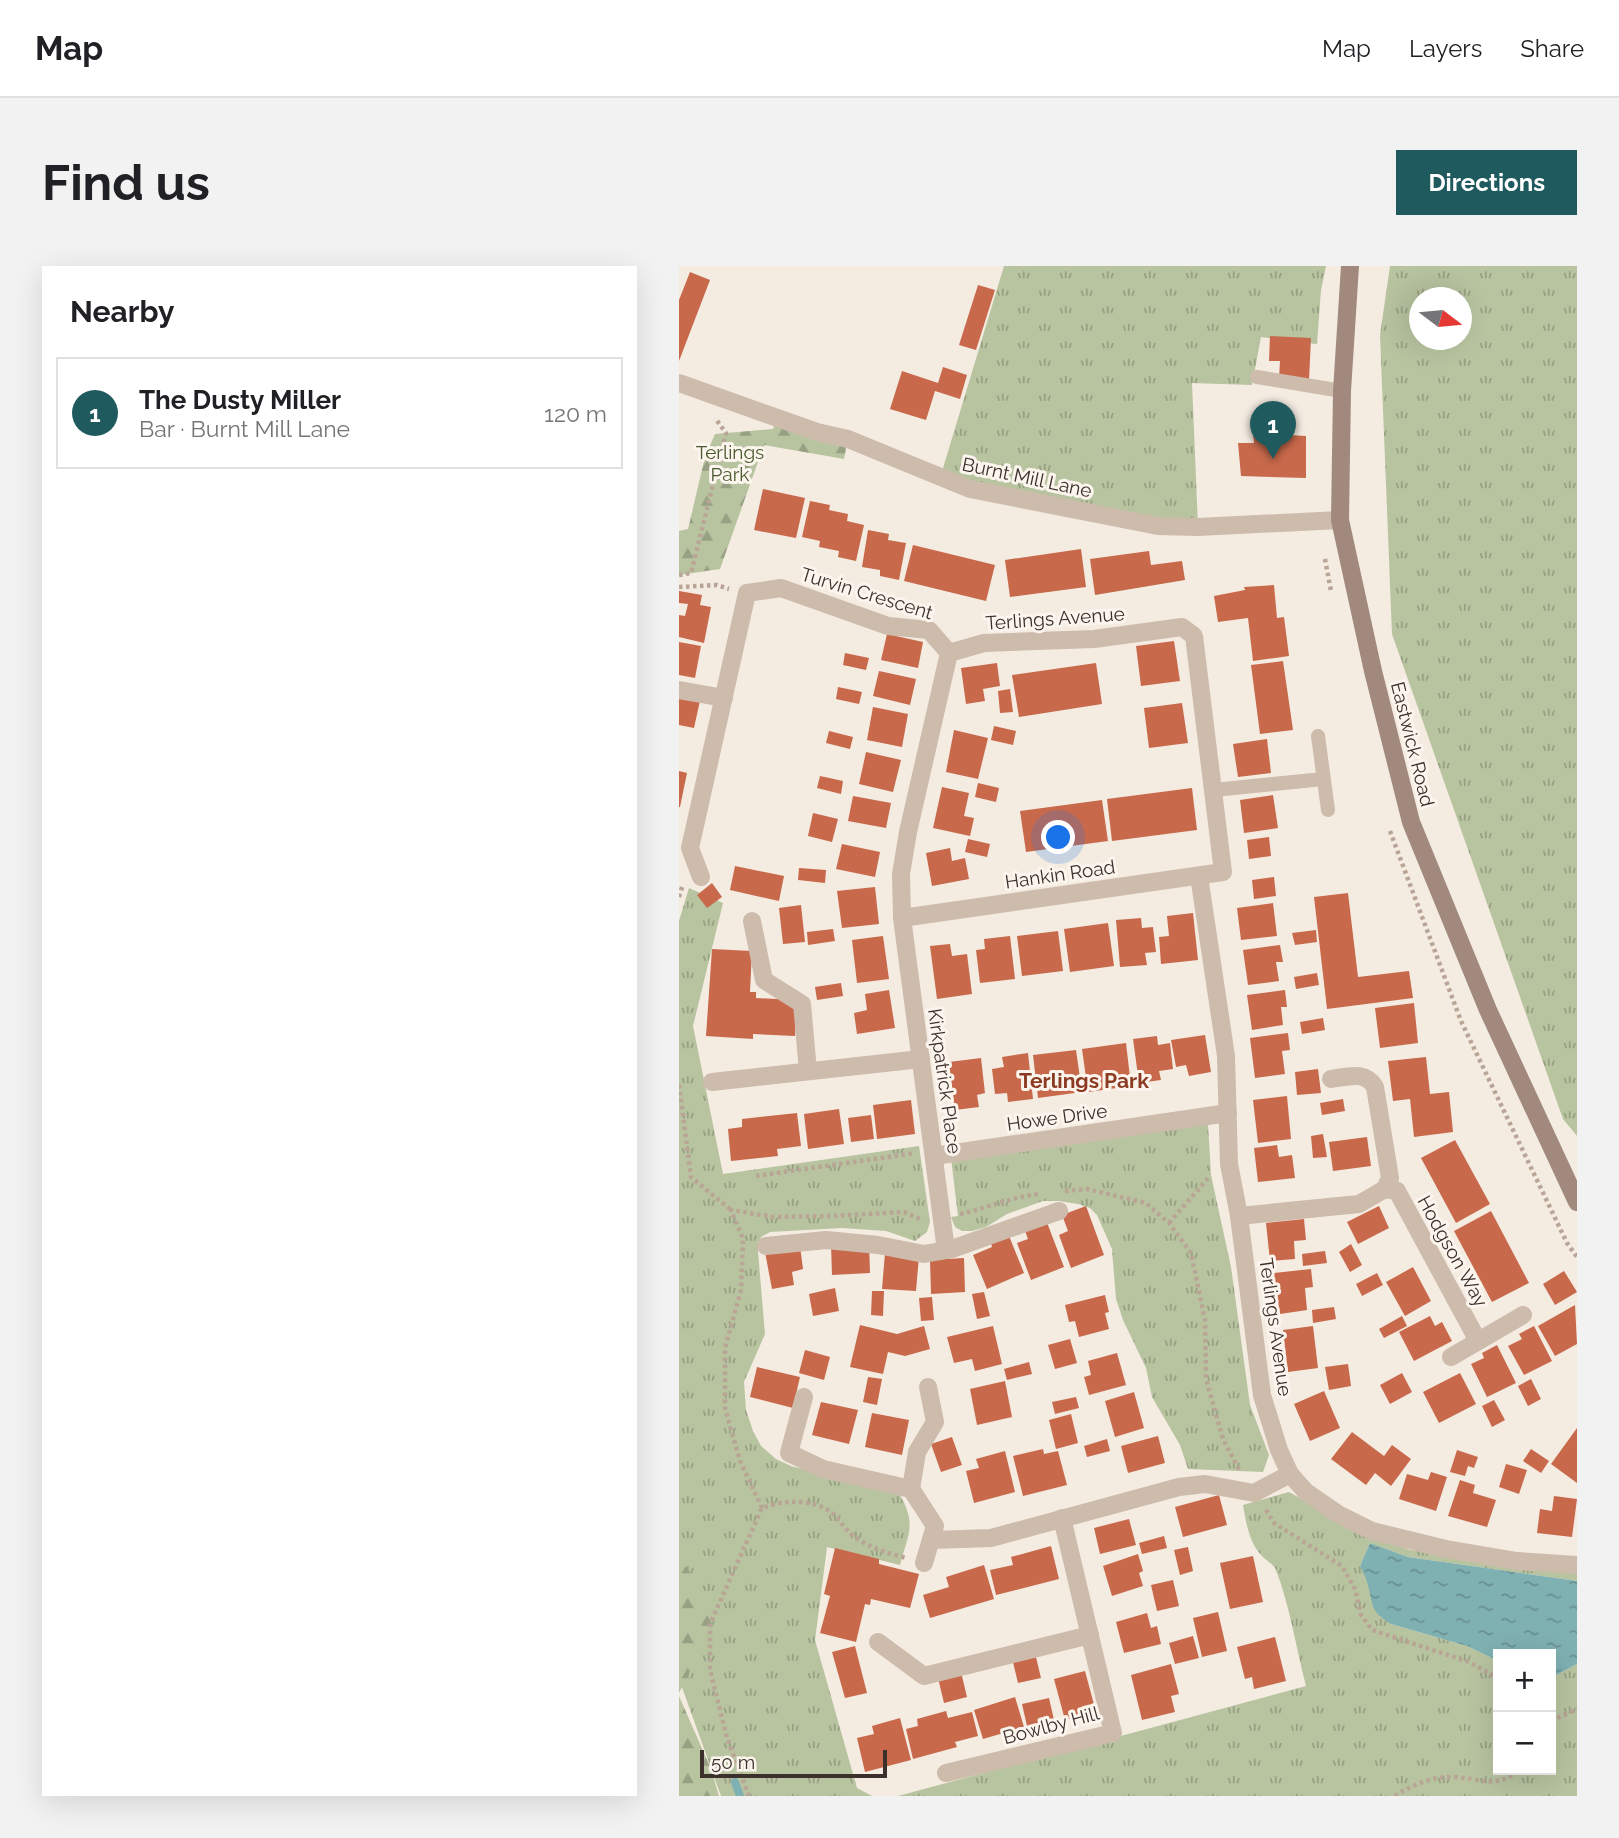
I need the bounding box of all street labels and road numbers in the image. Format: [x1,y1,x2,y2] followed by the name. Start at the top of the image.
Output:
[960,453,1094,501] street label: Burnt Mill Lane
[798,562,936,624] street label: Turvin Crescent
[985,602,1125,634] street label: Terlings Avenue
[1387,679,1439,809] street label: Eastwick Road
[1003,855,1117,893] street label: Hankin Road
[924,1007,966,1155] street label: Kirkpatrick Place
[1005,1099,1109,1135] street label: Howe Drive
[1413,1192,1493,1310] street label: Hodgson Way
[1255,1256,1297,1398] street label: Terlings Avenue
[1000,1701,1102,1748] street label: Bowlby Hill

